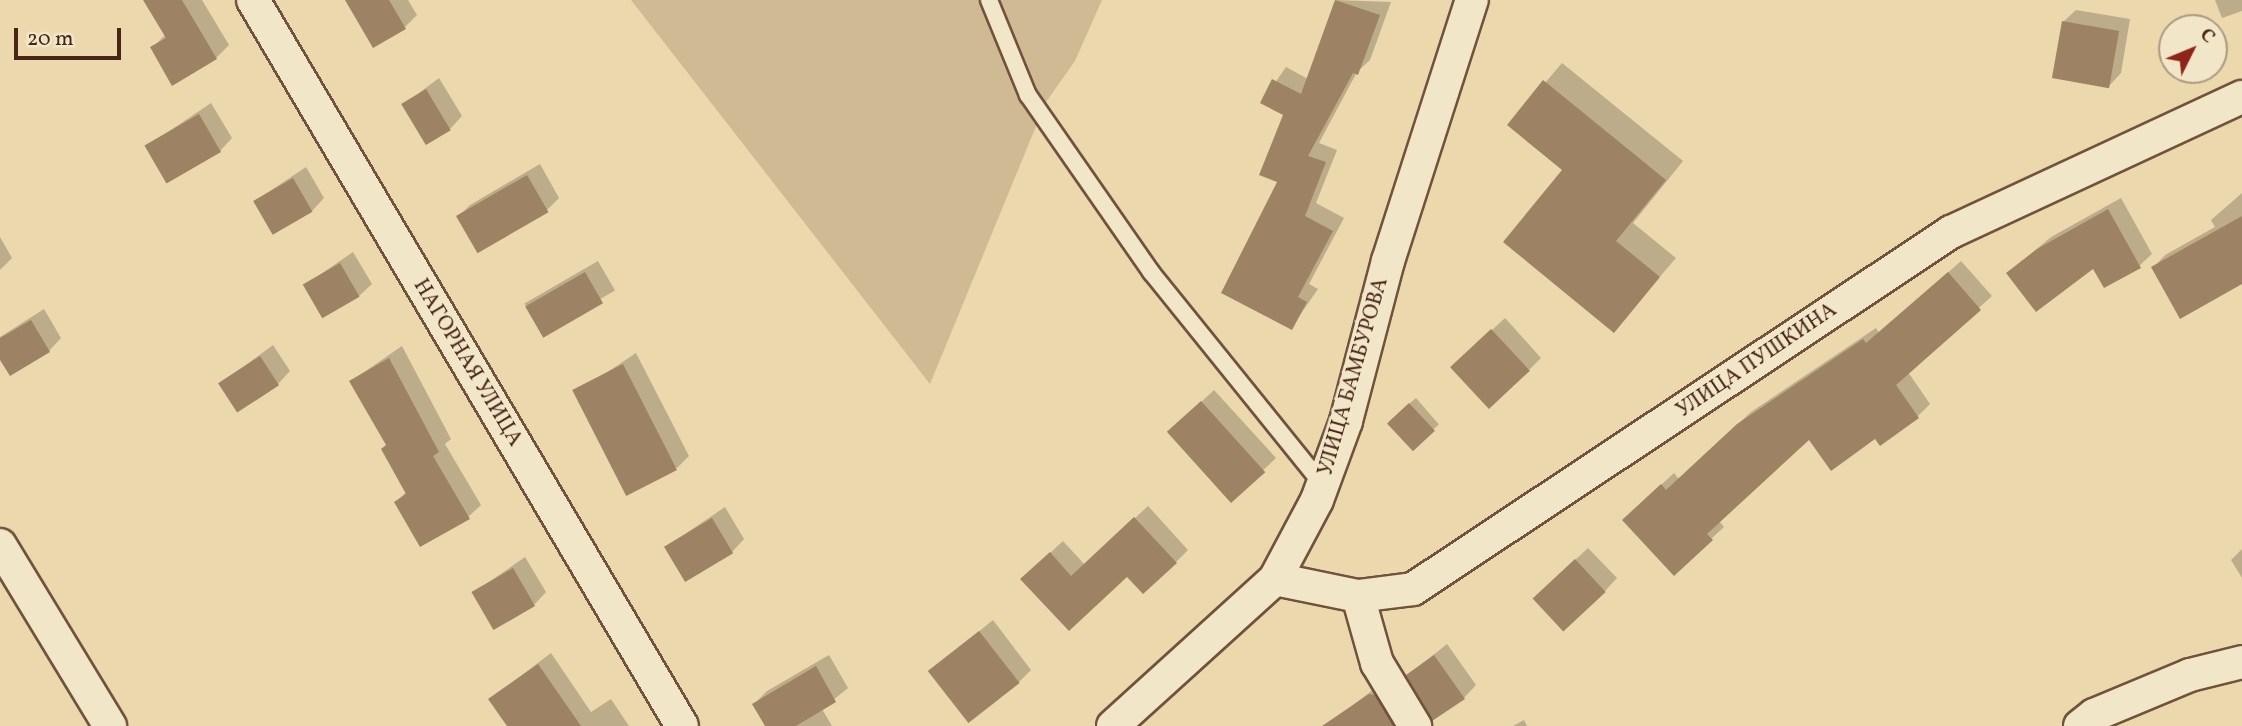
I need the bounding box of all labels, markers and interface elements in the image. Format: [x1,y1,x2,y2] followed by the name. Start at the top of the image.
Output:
[18,14,124,58] scale bar
[2158,14,2228,84] north arrow
[2193,23,2221,49] text: С
[27,25,73,54] text: 20 m
[407,275,527,451] street label: НАГОРНАЯ УЛИЦА
[1314,275,1394,479] street label: УЛИЦА БАМБУРОВА
[1672,298,1842,424] street label: УЛИЦА ПУШКИНА

